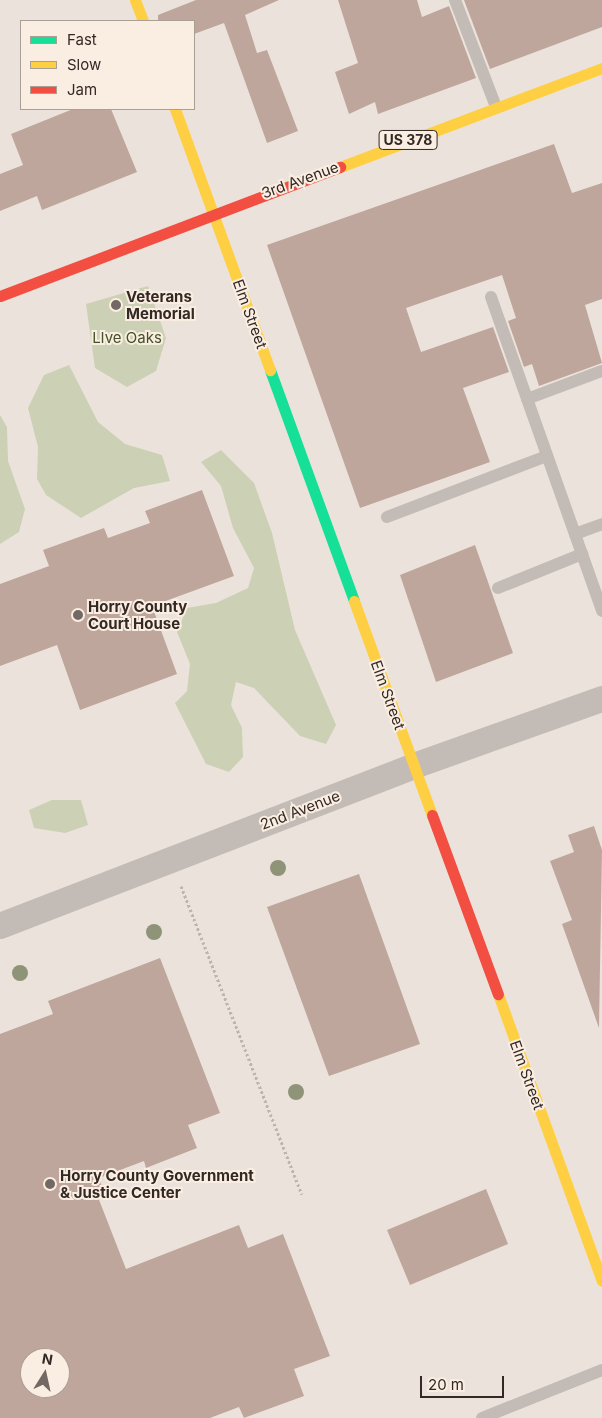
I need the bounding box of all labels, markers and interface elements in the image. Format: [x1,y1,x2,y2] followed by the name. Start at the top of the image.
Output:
[20,20,195,110] legend
[67,30,97,49] text: Fast
[67,55,101,74] text: Slow
[67,80,97,99] text: Jam
[378,128,438,152] road number: US 378
[259,158,341,202] street label: 3rd Avenue
[229,277,271,351] street label: Elm Street
[126,287,195,322] place label: Veterans Memorial
[110,299,122,311] marker: Veterans Memorial
[92,329,162,347] park label: LIve Oaks
[88,597,187,632] place label: Horry County Court House
[72,609,84,621] marker: Horry County Court House
[367,658,409,732] street label: Elm Street
[258,787,342,833] street label: 2nd Avenue
[506,1038,548,1112] street label: Elm Street
[60,1166,254,1201] place label: Horry County Government & Justice Center
[44,1178,56,1190] marker: Horry County Government & Justice Center
[20,1348,70,1398] north arrow
[41,1349,54,1368] text: N
[422,1366,506,1398] scale bar
[428,1375,464,1394] text: 20 m

